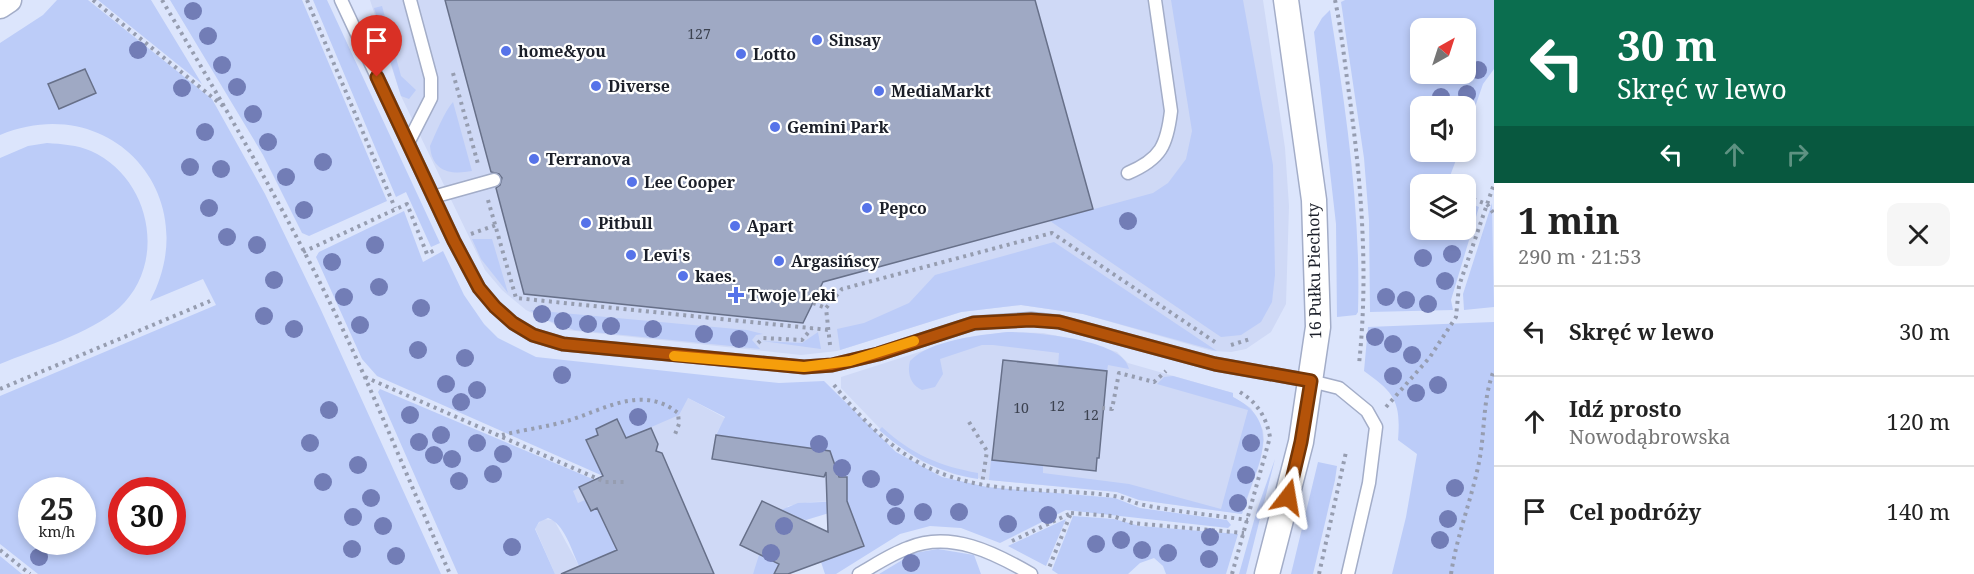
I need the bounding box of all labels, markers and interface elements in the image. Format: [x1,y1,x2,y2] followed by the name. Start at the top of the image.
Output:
[351,15,402,77] pin
[1617,16,1717,73] text: 30 m
[1410,18,1476,84] north arrow
[1410,18,1476,240] map controls
[360,24,393,57] icon: arrive
[687,24,711,43] house number: 127
[1518,24,1596,102] icon: left
[829,29,882,51] place label: Sinsay
[810,33,824,47] marker: Sinsay
[518,40,606,62] place label: home&you
[753,43,796,65] place label: Lotto
[499,44,513,58] marker: home&you
[734,47,748,61] marker: Lotto
[1617,70,1787,107] text: Skręć w lewo
[608,75,670,97] place label: Diverse
[589,79,603,93] marker: Diverse
[891,80,991,102] place label: MediaMarkt
[872,84,886,98] marker: MediaMarkt
[1410,96,1476,162] button: sound
[787,116,890,138] place label: Gemini Park
[768,120,782,134] marker: Gemini Park
[1655,138,1688,171] icon: left
[1718,138,1751,171] icon: ahead
[1781,138,1814,171] icon: right
[546,148,631,170] place label: Terranova
[527,152,541,166] marker: Terranova
[644,171,736,193] place label: Lee Cooper
[1410,174,1476,240] button: layers
[625,175,639,189] marker: Lee Cooper
[1518,196,1620,245] text: 1 min
[879,197,927,219] place label: Pepco
[860,201,874,215] marker: Pepco
[1302,202,1326,339] street label: 16 Pułku Piechoty
[1887,203,1950,266] button: close
[598,212,653,234] place label: Pitbull
[747,215,794,237] place label: Apart
[579,216,593,230] marker: Pitbull
[728,219,742,233] marker: Apart
[1518,243,1641,270] text: 290 m · 21:53
[643,244,691,266] place label: Levi's
[624,248,638,262] marker: Levi's
[791,250,880,272] place label: Argasińscy
[772,254,786,268] marker: Argasińscy
[695,265,736,287] place label: kaes.
[676,269,690,283] marker: kaes.
[748,284,837,306] place label: Twoje Leki
[729,288,743,302] marker: Twoje Leki
[1518,315,1551,348] icon: left
[1569,316,1714,346] text: Skręć w lewo
[1899,316,1950,346] text: 30 m
[1569,393,1682,423] text: Idź prosto
[1049,396,1065,415] house number: 12
[1013,398,1029,417] house number: 10
[1083,405,1099,424] house number: 12
[1518,405,1551,438] icon: ahead
[1887,406,1950,436] text: 120 m
[1569,423,1731,450] text: Nowodąbrowska
[1256,465,1320,529] position arrow
[108,477,186,555] speed limit sign: 30
[40,488,74,529] text: 25
[1518,495,1551,528] icon: arrive
[1569,496,1701,526] text: Cel podróży
[1887,496,1950,526] text: 140 m
[39,521,75,541] text: km/h

